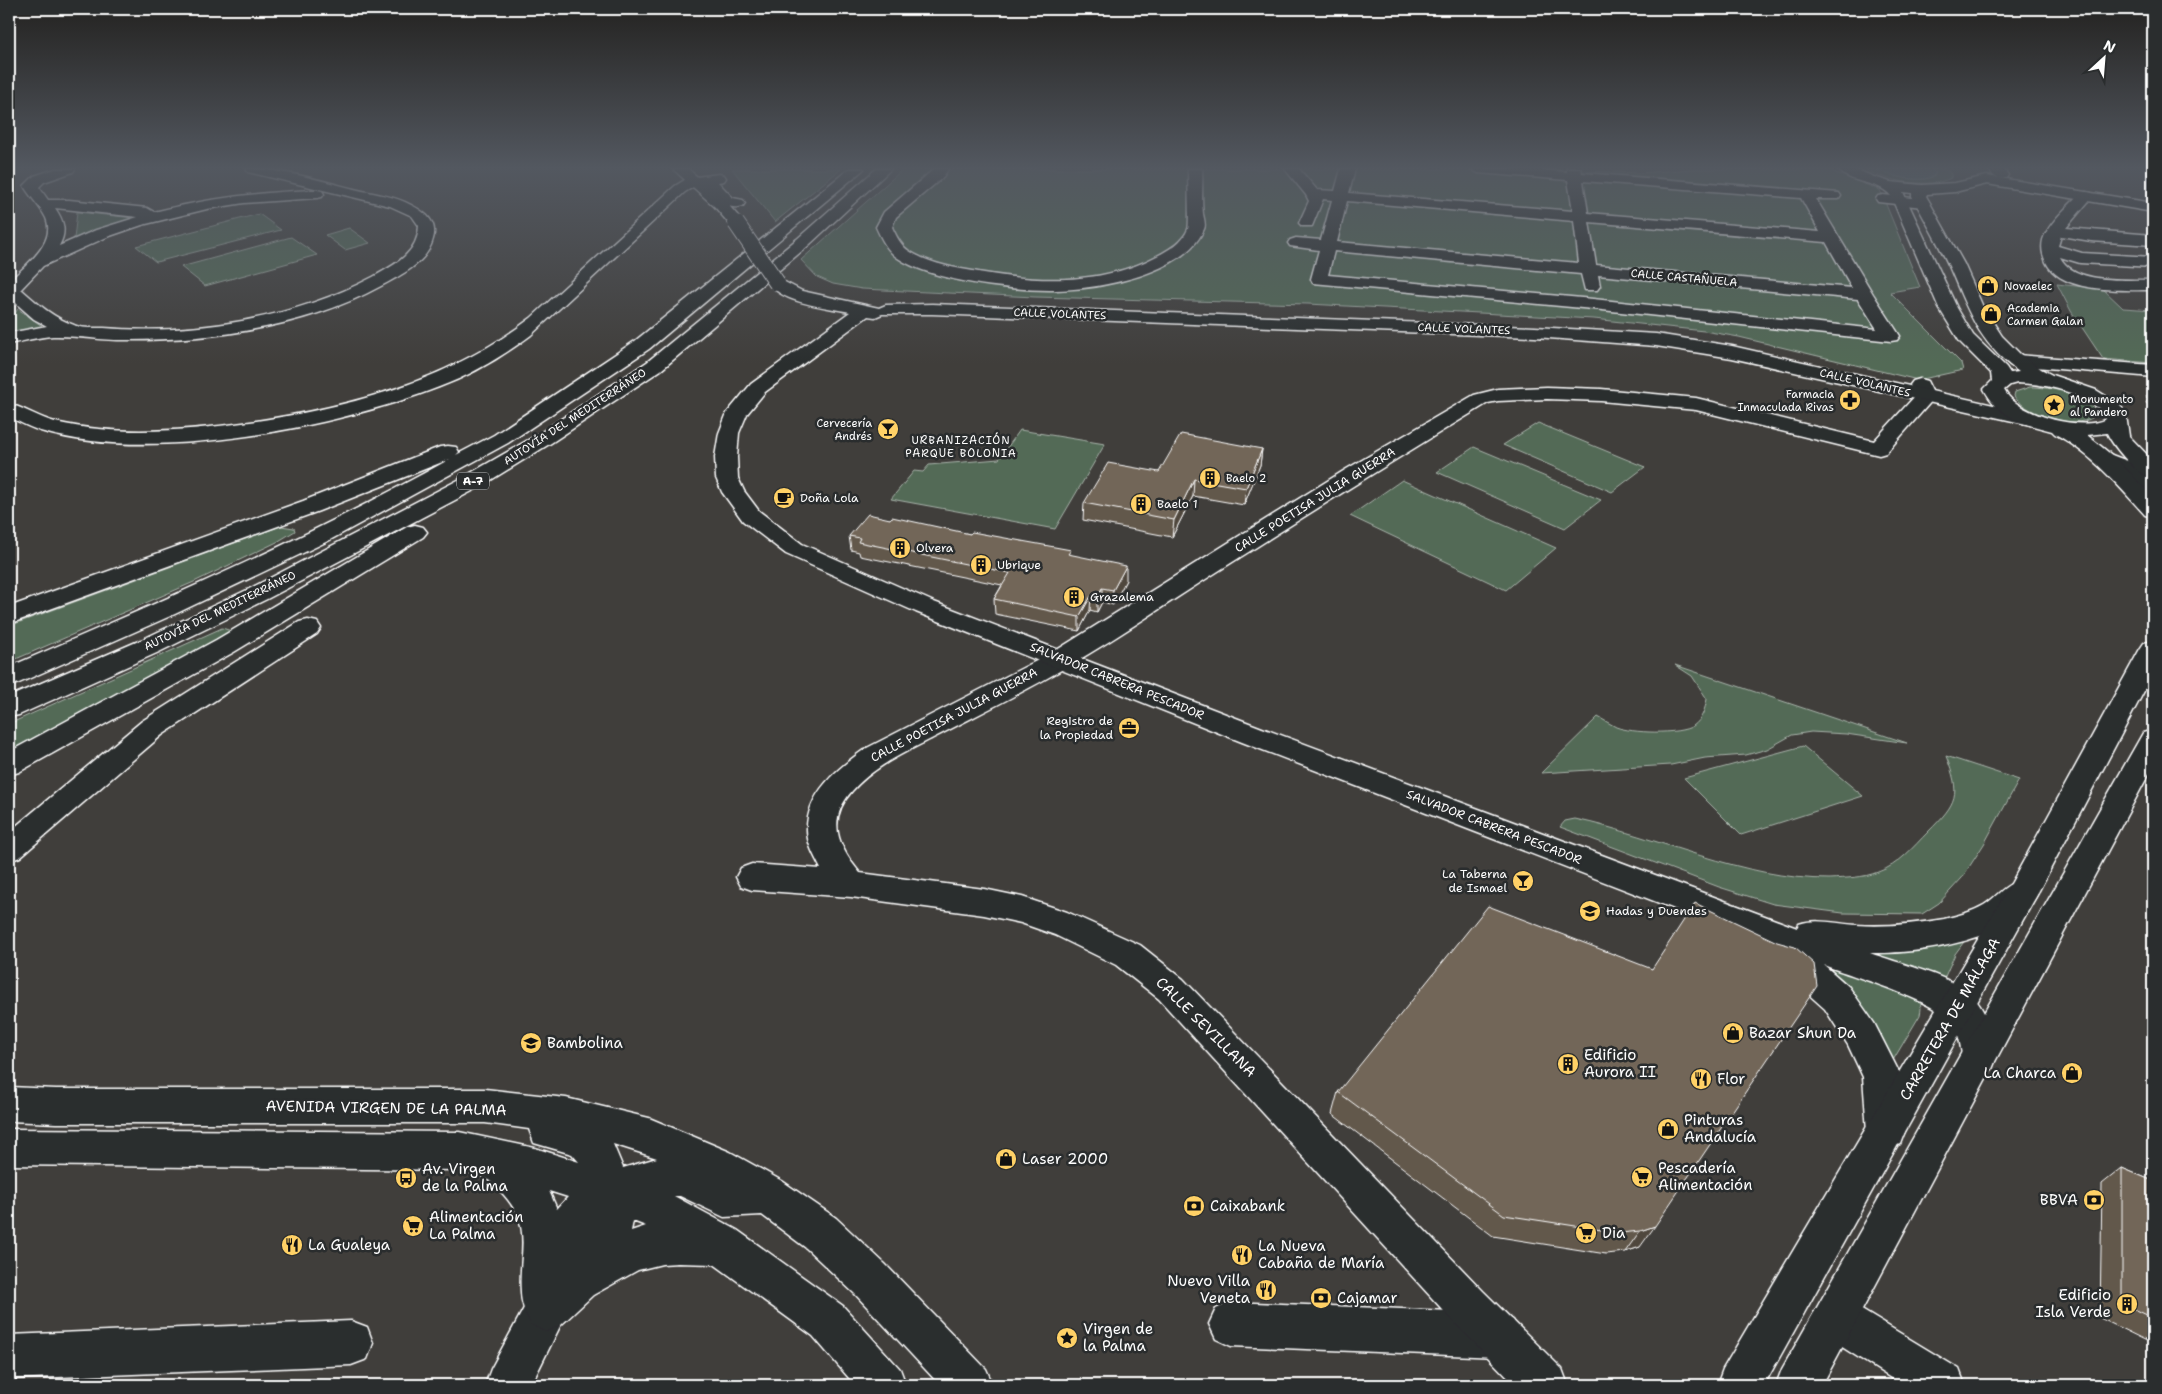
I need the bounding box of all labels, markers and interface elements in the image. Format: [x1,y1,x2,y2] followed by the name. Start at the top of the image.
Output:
[2080,32,2130,82] north arrow
[2101,36,2119,57] text: N
[1630,265,1738,290] street label: CALLE CASTAÑUELA
[1976,274,2000,298] shop icon: Novaelec
[2004,279,2053,294] place label: Novaelec
[2007,301,2083,329] place label: Academia Carmen Galan
[1979,302,2003,326] shop icon: Academia Carmen Galan
[1013,305,1107,323] street label: CALLE VOLANTES
[1417,320,1511,338] street label: CALLE VOLANTES
[500,364,649,469] street label: AUTOVÍA DEL MEDITERRÁNEO
[1818,365,1912,401] street label: CALLE VOLANTES
[1737,387,1834,415] place label: Farmacia Inmaculada Rivas
[1838,388,1862,412] pharmacy icon: Farmacia Inmaculada Rivas
[2070,392,2134,420] place label: Monumento al Pandero
[2042,393,2066,417] place icon: Monumento al Pandero
[816,416,872,444] place label: Cervecería Andrés
[876,417,900,441] bar icon: Cervecería Andrés
[905,432,1017,461] district label: URBANIZACIÓN PARQUE BOLONIA
[1232,444,1399,556] street label: CALLE POETISA JULIA GUERRA
[1198,466,1222,490] building icon: Baelo 2
[1226,471,1267,486] place label: Baelo 2
[457,472,489,490] road number: A-7
[772,486,796,510] cafe icon: Doña Lola
[800,490,859,506] place label: Doña Lola
[1129,492,1153,516] building icon: Baelo 1
[1157,496,1198,512] place label: Baelo 1
[888,536,912,560] building icon: Olvera
[916,540,954,556] place label: Olvera
[969,553,993,577] building icon: Ubrique
[997,557,1041,573] place label: Ubrique
[141,567,298,654] street label: AUTOVÍA DEL MEDITERRÁNEO
[1062,585,1086,609] building icon: Grazalema
[1090,589,1154,605] place label: Grazalema
[1028,639,1206,723] street label: SALVADOR CABRERA PESCADOR
[868,664,1040,766] street label: CALLE POETISA JULIA GUERRA
[1040,713,1113,743] place label: Registro de la Propiedad
[1117,716,1141,740] office icon: Registro de la Propiedad
[1404,786,1584,868] street label: SALVADOR CABRERA PESCADOR
[1442,866,1508,896] place label: La Taberna de Ismael
[1511,869,1535,893] bar icon: La Taberna de Ismael
[1578,899,1602,923] school or university icon: Hadas y Duendes
[1606,903,1707,919] place label: Hadas y Duendes
[1894,933,2005,1104] street label: CARRETERA DE MÁLAGA
[1152,973,1261,1082] street label: CALLE SEVILLANA
[1721,1021,1745,1045] shop icon: Bazar Shun Da
[1749,1023,1857,1043] place label: Bazar Shun Da
[519,1031,543,1055] school or university icon: Bambolina
[547,1033,623,1053] place label: Bambolina
[1584,1045,1656,1082] place label: Edificio Aurora II
[1556,1052,1580,1076] building icon: Edificio Aurora II
[2060,1061,2084,1085] shop icon: La Charca
[1983,1063,2057,1083] place label: La Charca
[1689,1067,1713,1091] restaurant icon: Flor
[1717,1069,1745,1089] place label: Flor
[265,1096,507,1120] street label: AVENIDA VIRGEN DE LA PALMA
[1684,1110,1757,1147] place label: Pinturas Andalucía
[1656,1117,1680,1141] shop icon: Pinturas Andalucía
[994,1147,1018,1171] shop icon: Laser 2000
[1022,1149,1108,1169] place label: Laser 2000
[1658,1158,1752,1195] place label: Pescadería Alimentación
[422,1159,508,1196] place label: Av. Virgen de la Palma
[1630,1165,1654,1189] supermarket icon: Pescadería Alimentación
[394,1166,418,1190] bus stop icon: Av. Virgen de la Palma
[2082,1188,2106,1212] bank icon: BBVA
[2040,1190,2078,1210] place label: BBVA
[1182,1194,1206,1218] bank icon: Caixabank
[1210,1196,1285,1216] place label: Caixabank
[429,1207,523,1244] place label: Alimentación La Palma
[401,1214,425,1238] supermarket icon: Alimentación La Palma
[1574,1221,1598,1245] supermarket icon: Dia
[1602,1223,1626,1243] place label: Dia
[280,1233,304,1257] restaurant icon: La Gualeya
[308,1235,391,1255] place label: La Gualeya
[1258,1236,1385,1273] place label: La Nueva Cabaña de María
[1230,1243,1254,1267] restaurant icon: La Nueva Cabaña de María
[1167,1271,1251,1308] place label: Nuevo Villa Veneta
[1254,1278,1278,1302] restaurant icon: Nuevo Villa Veneta
[2035,1285,2111,1322] place label: Edificio Isla Verde
[1309,1286,1333,1310] bank icon: Cajamar
[1337,1288,1398,1308] place label: Cajamar
[2115,1292,2139,1316] building icon: Edificio Isla Verde
[1083,1319,1153,1356] place label: Virgen de la Palma
[1055,1326,1079,1350] place icon: Virgen de la Palma

